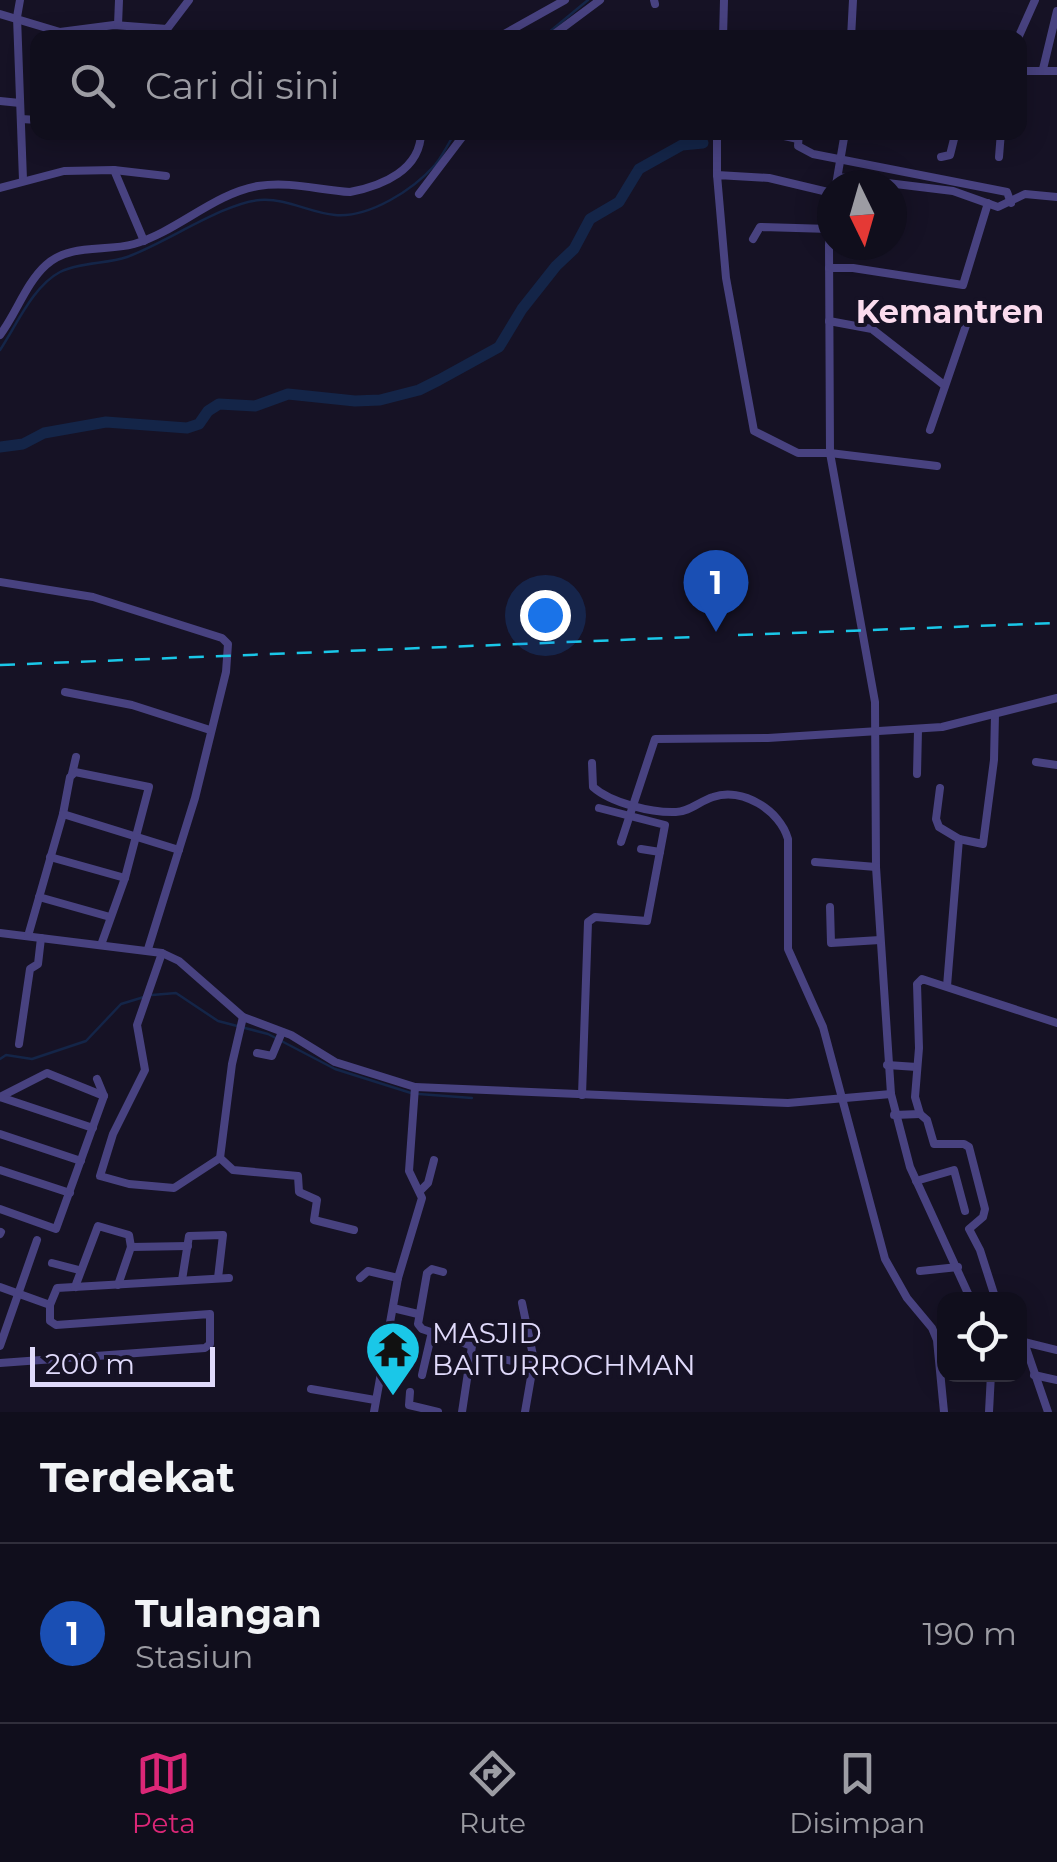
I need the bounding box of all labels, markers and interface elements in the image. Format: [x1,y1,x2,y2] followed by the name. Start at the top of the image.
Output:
[30,30,1027,140] search box
[65,58,120,113] icon: search
[145,62,340,109] text: Cari di sini
[817,170,907,260] north arrow
[856,292,1044,331] district label: Kemantren
[684,550,748,632] pin: 1
[520,590,571,641] your location
[937,1292,1027,1382] map controls
[937,1292,1027,1382] button: locate
[432,1316,696,1382] place label: MASJID BAITURROCHMAN
[363,1319,423,1398] temple icon: MASJID BAITURROCHMAN
[30,1342,215,1386] scale bar
[45,1347,135,1381] text: 200 m
[40,1451,235,1503] text: Terdekat
[135,1590,322,1637] text: Tulangan
[66,1614,79,1653] text: 1
[922,1614,1017,1653] text: 190 m
[135,1637,253,1676] text: Stasiun
[132,1746,196,1840] tab: Peta
[459,1746,526,1840] tab: Rute
[789,1746,925,1840] tab: Disimpan

